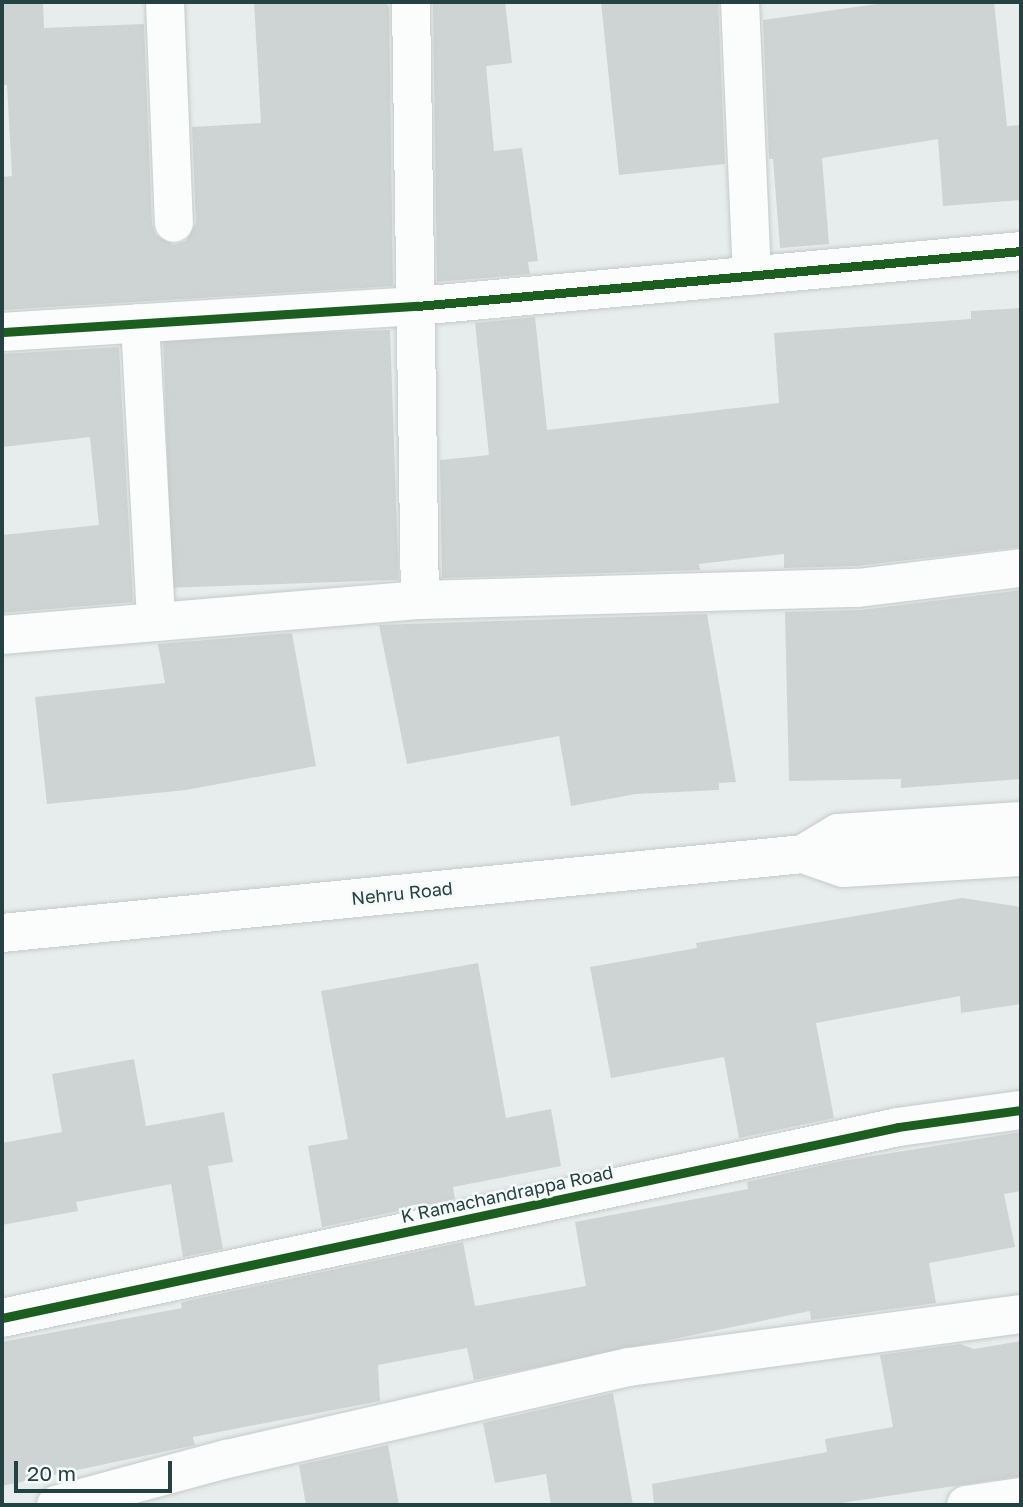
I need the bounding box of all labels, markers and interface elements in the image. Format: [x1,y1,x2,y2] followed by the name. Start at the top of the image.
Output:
[350,877,454,909] street label: Nehru Road
[399,1161,615,1227] street label: K Ramachandrappa Road
[18,1448,175,1492] scale bar
[27,1460,76,1486] text: 20 m

